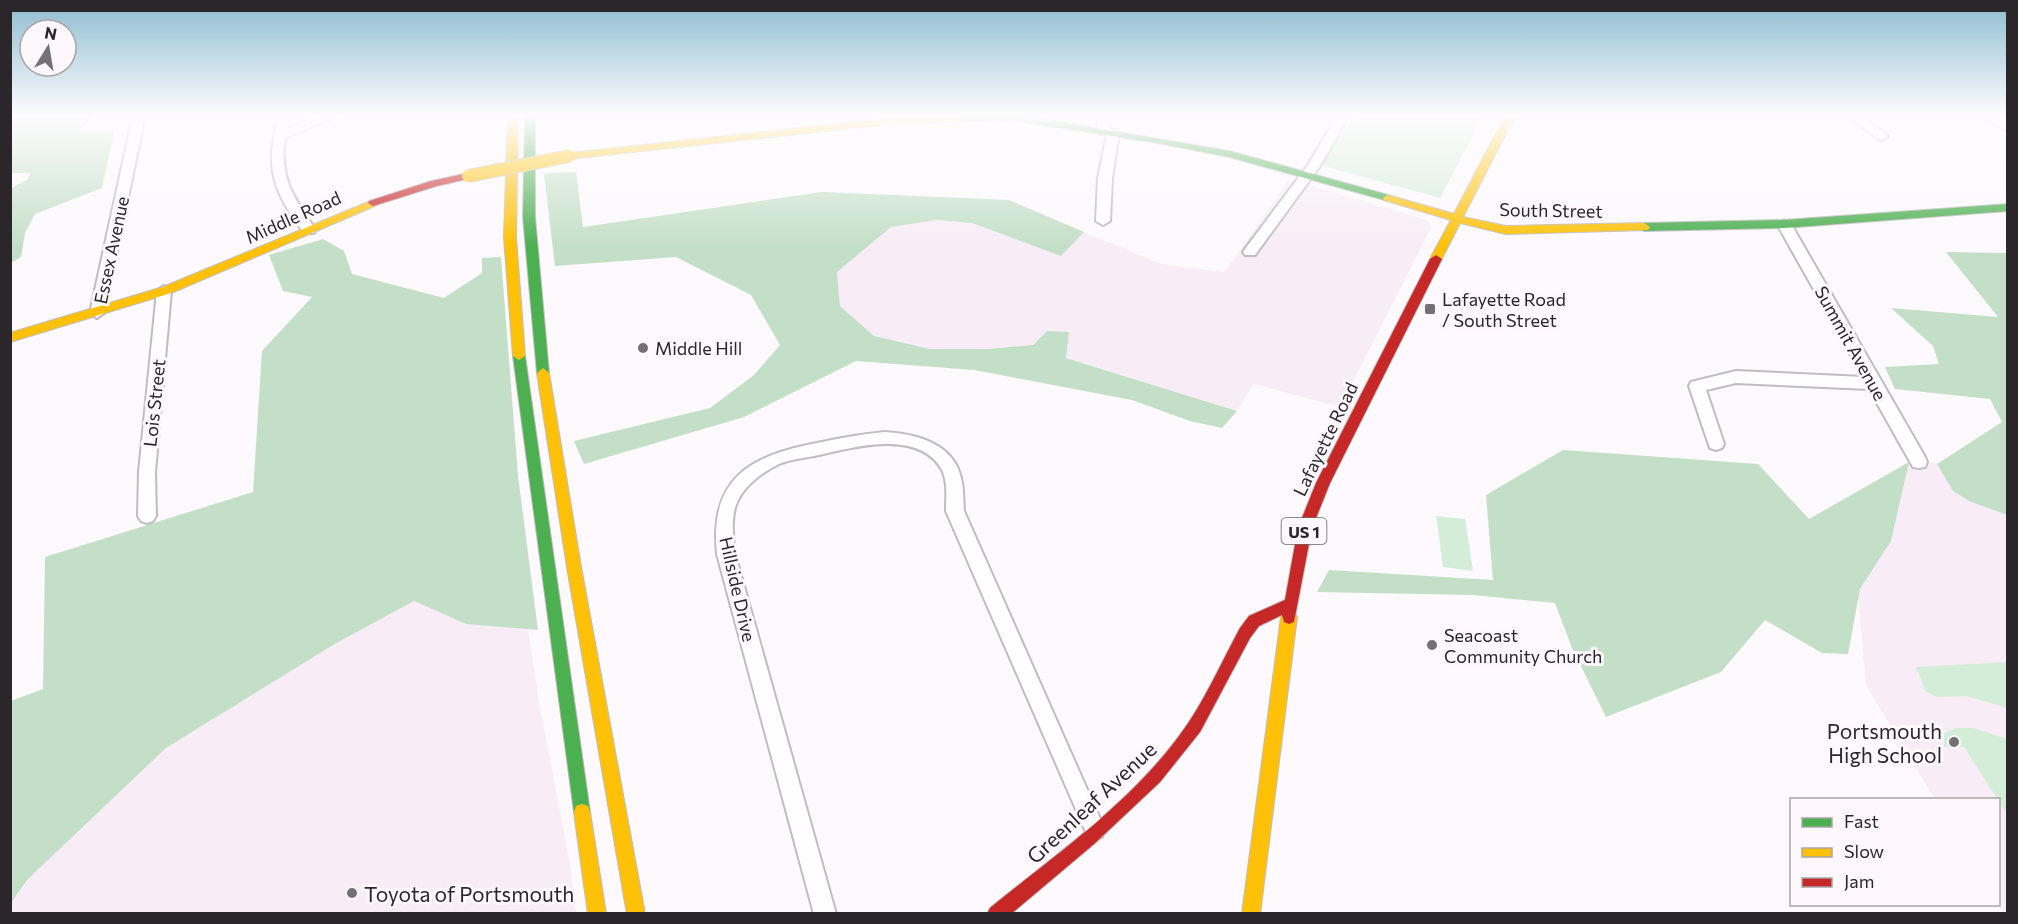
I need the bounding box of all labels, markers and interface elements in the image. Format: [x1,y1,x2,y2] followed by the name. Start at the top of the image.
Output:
[18,18,78,78] north arrow
[43,22,59,43] text: N
[242,186,344,248] street label: Middle Road
[89,194,133,306] street label: Essex Avenue
[1499,198,1603,222] street label: South Street
[1810,282,1892,404] street label: Summit Avenue
[1442,288,1566,331] place label: Lafayette Road / South Street
[1423,302,1437,316] marker: Lafayette Road / South Street
[655,337,742,359] place label: Middle Hill
[636,341,650,355] marker: Middle Hill
[138,358,170,448] street label: Lois Street
[1288,379,1362,499] street label: Lafayette Road
[1282,518,1326,544] road number: US 1
[715,534,761,644] street label: Hillside Drive
[1444,624,1602,667] place label: Seacoast Community Church
[1425,638,1439,652] marker: Seacoast Community Church
[1827,718,1942,767] place label: Portsmouth High School
[1947,735,1961,749] marker: Portsmouth High School
[1021,736,1161,868] street label: Greenleaf Avenue
[1790,798,2000,906] legend
[1844,810,1879,832] text: Fast
[1844,840,1884,862] text: Slow
[1844,870,1874,892] text: Jam
[364,881,574,906] place label: Toyota of Portsmouth
[345,886,359,900] marker: Toyota of Portsmouth

